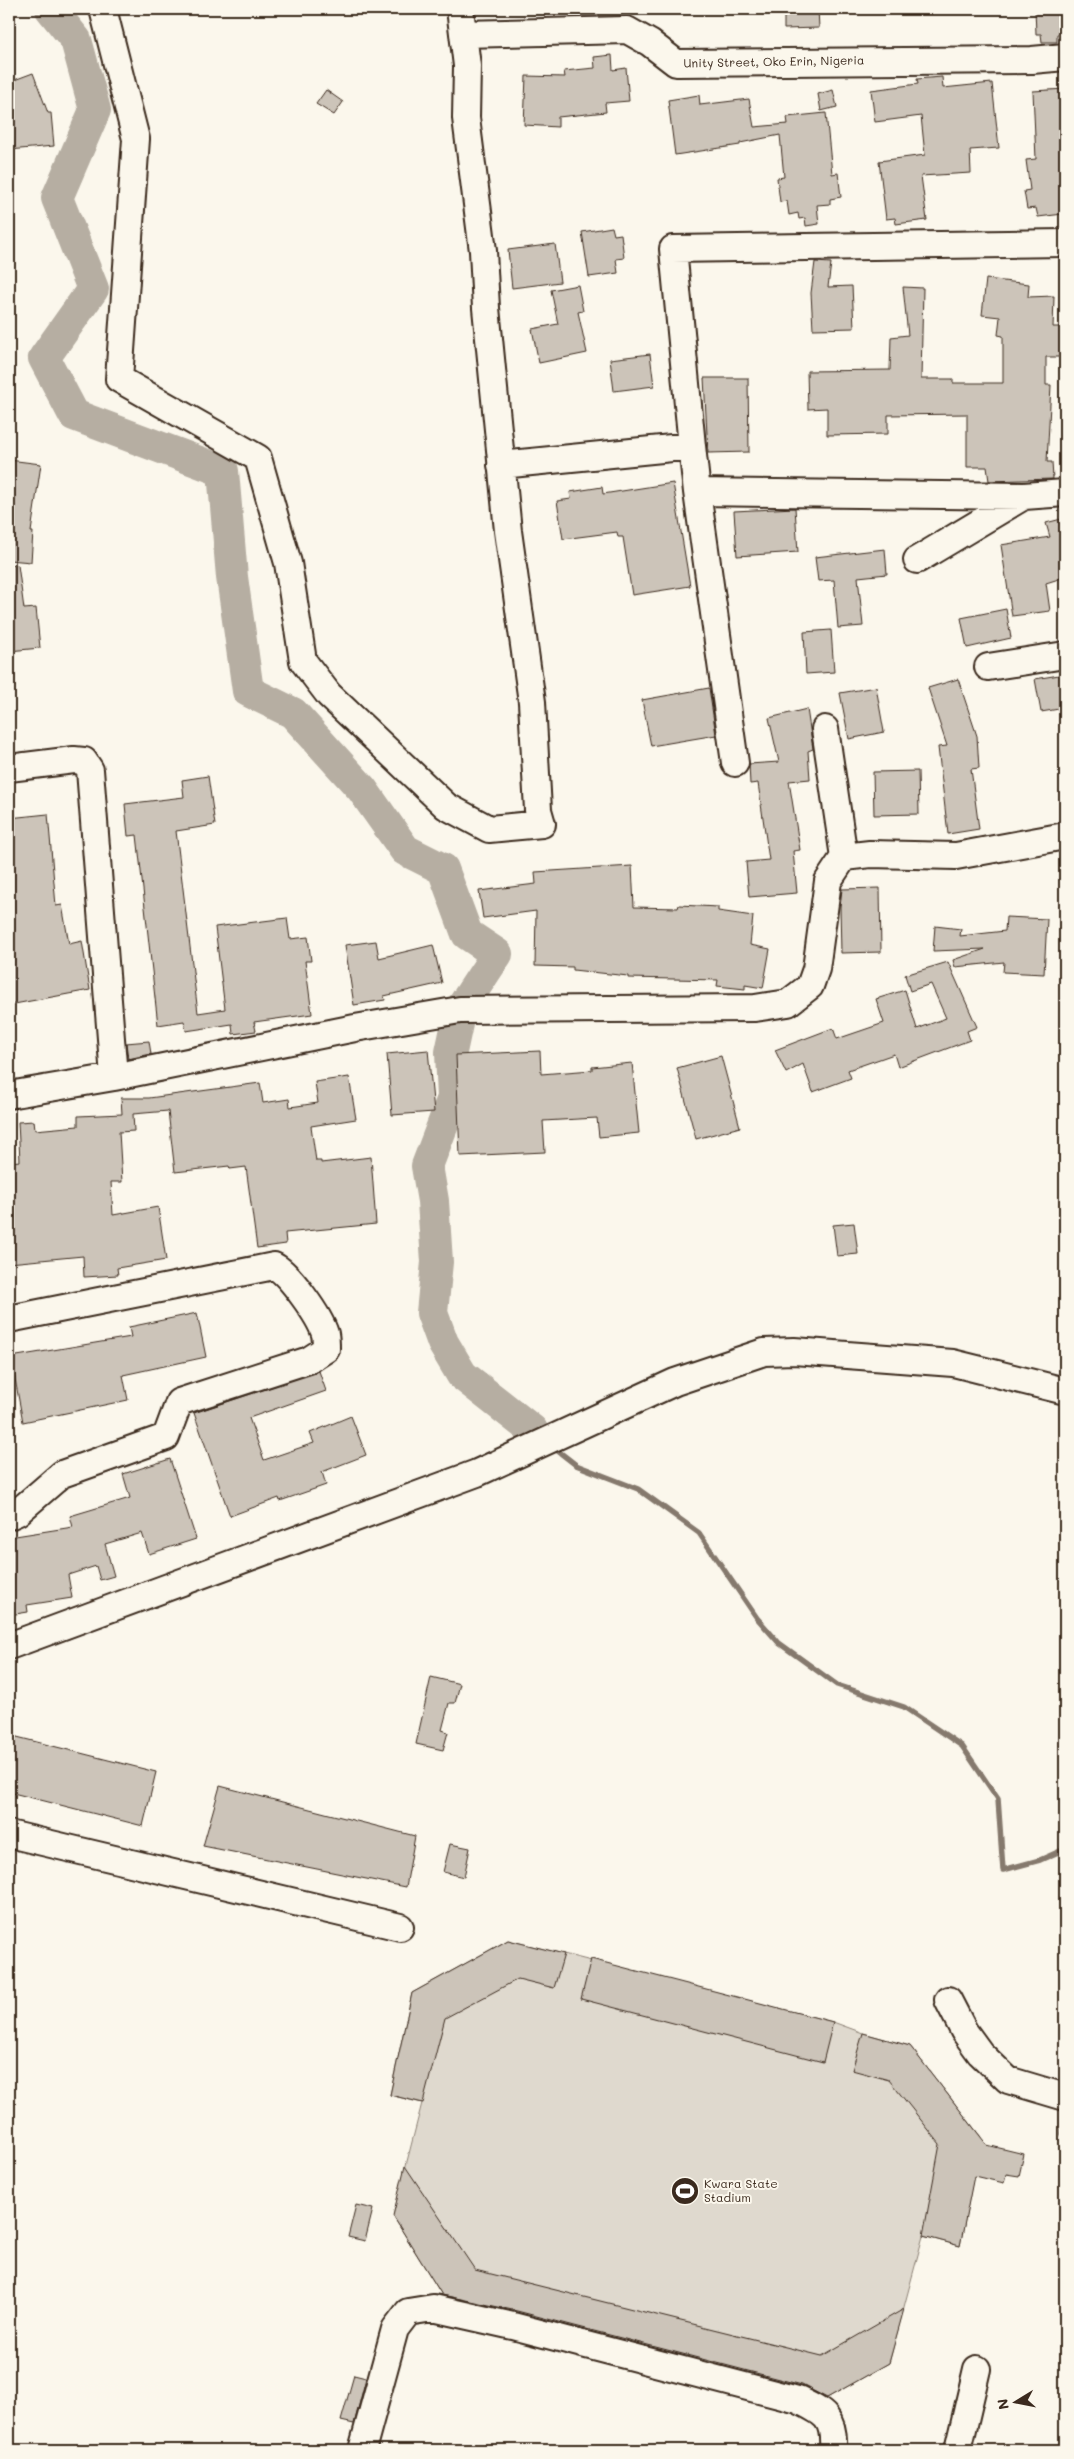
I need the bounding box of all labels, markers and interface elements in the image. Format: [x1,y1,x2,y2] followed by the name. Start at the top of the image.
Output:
[683,51,865,71] street label: Unity Street, Oko Erin, Nigeria
[704,2175,778,2205] place label: Kwara State Stadium
[670,2176,700,2206] sports icon: Kwara State Stadium
[992,2376,1042,2426] north arrow
[992,2397,1013,2411] text: N

